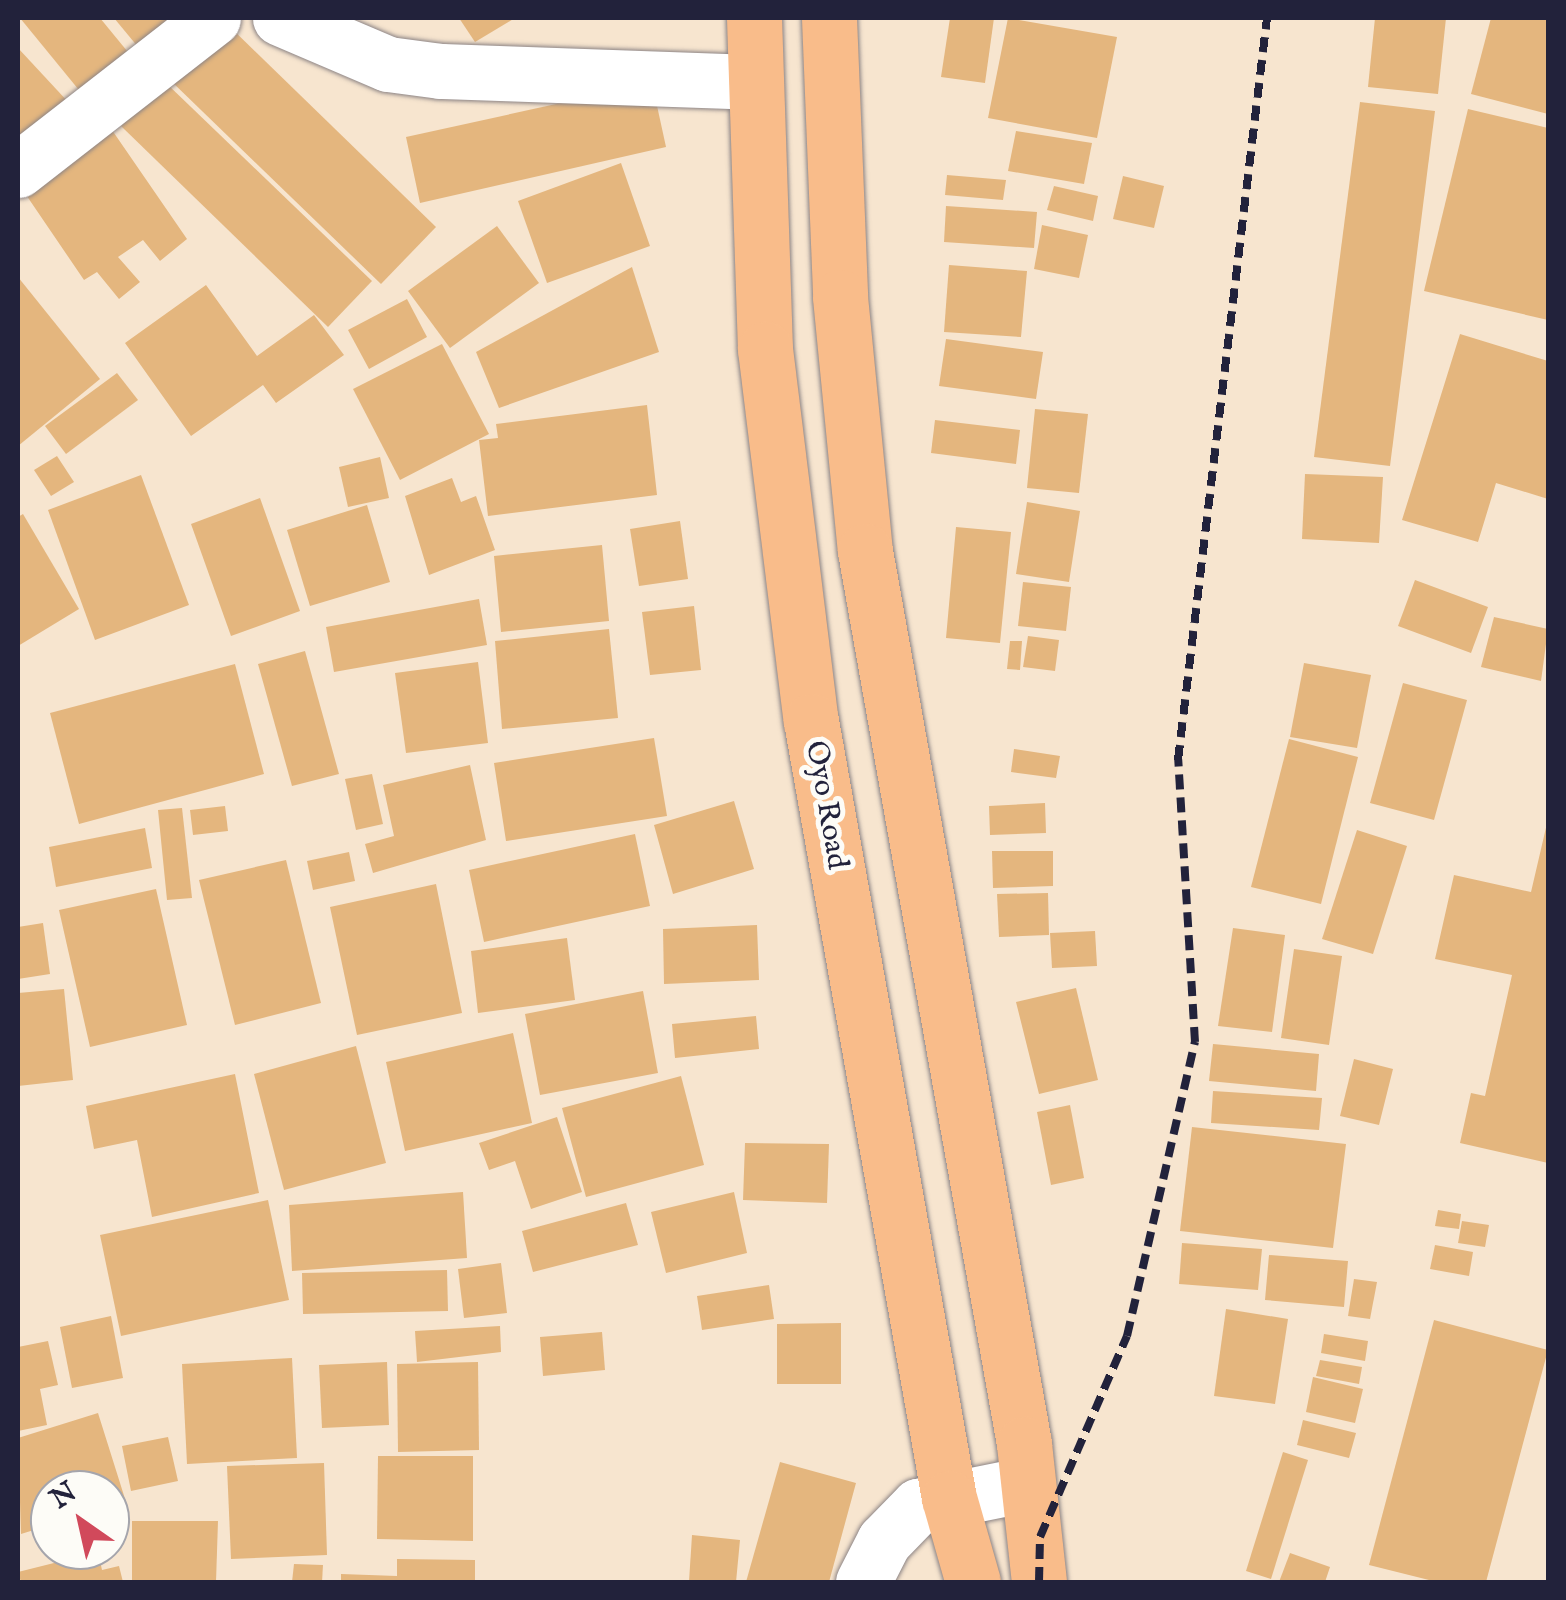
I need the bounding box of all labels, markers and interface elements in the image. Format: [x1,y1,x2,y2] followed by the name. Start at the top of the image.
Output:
[797,738,855,872] street label: Oyo Road
[30,1470,130,1570] north arrow
[44,1475,84,1518] text: N

